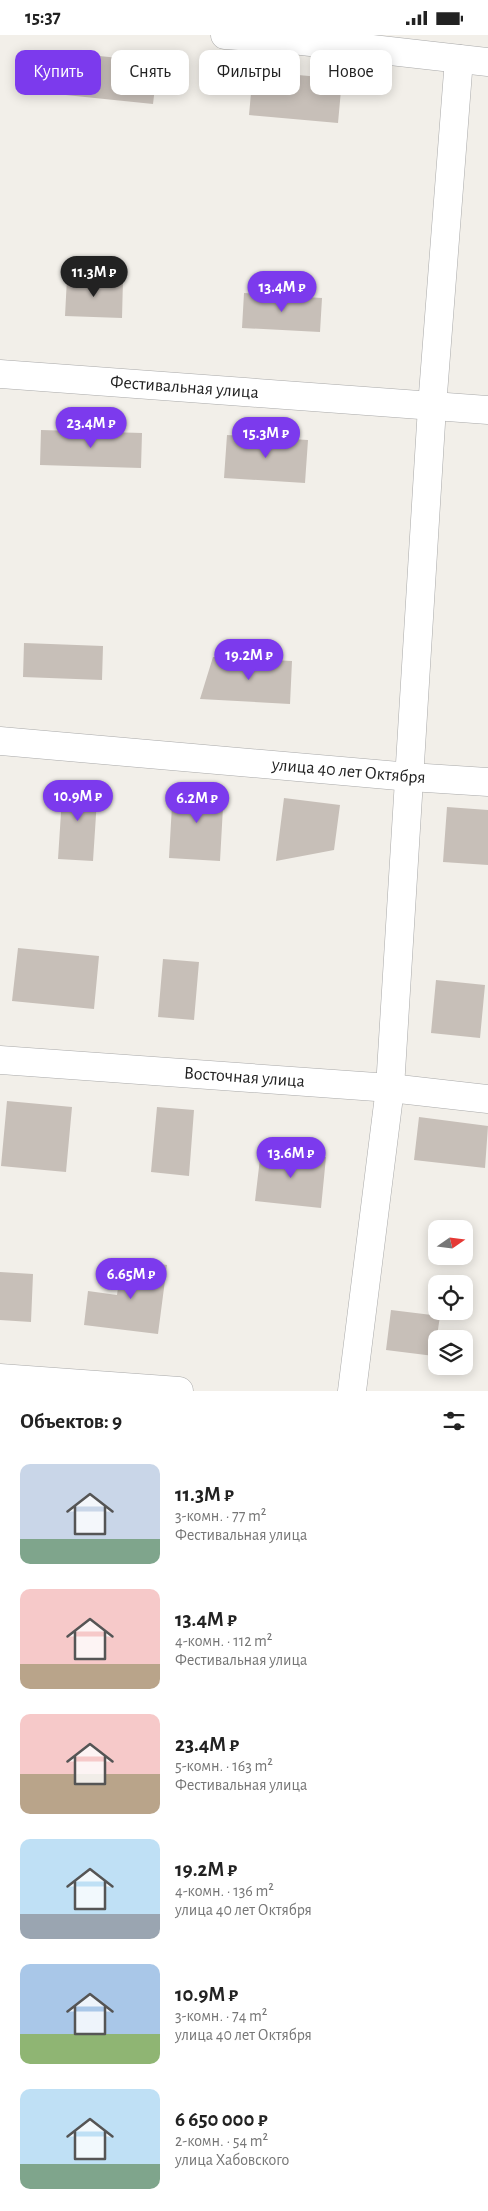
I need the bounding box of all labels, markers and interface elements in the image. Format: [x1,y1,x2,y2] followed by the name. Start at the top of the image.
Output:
[25,8,61,27] text: 15:37
[15,50,101,95] chip: Купить
[111,50,189,95] chip: Снять
[199,50,300,95] chip: Фильтры
[310,50,392,95] chip: Новое
[48,255,140,298] pin: 11.3M ₽
[72,264,116,280] text: 11.3M ₽
[236,271,328,313] pin: 13.4M ₽
[258,279,306,295] text: 13.4M ₽
[109,373,260,402] street label: Фестивальная улица
[45,407,137,449] pin: 23.4M ₽
[67,415,115,431] text: 23.4M ₽
[220,417,312,459] pin: 15.3M ₽
[243,425,289,441] text: 15.3M ₽
[203,639,295,681] pin: 19.2M ₽
[225,647,273,663] text: 19.2M ₽
[270,756,426,787] street label: улица 40 лет Октября
[32,779,124,822] pin: 10.9M ₽
[156,781,238,824] pin: 6.2M ₽
[54,788,102,804] text: 10.9M ₽
[176,790,218,806] text: 6.2M ₽
[183,1064,305,1091] street label: Восточная улица
[245,1137,337,1179] pin: 13.6M ₽
[268,1145,314,1161] text: 13.6M ₽
[428,1220,472,1265] north arrow
[428,1220,473,1375] map controls
[85,1257,177,1300] pin: 6.65M ₽
[107,1266,155,1282] text: 6.65M ₽
[428,1275,473,1320] button: locate
[428,1330,473,1375] button: layers
[440,1407,468,1435] icon: filters
[20,1411,122,1432] text: Объектов: 9
[60,1484,120,1544] icon: home
[175,1484,234,1505] text: 11.3M ₽
[175,1508,266,1524] text: 3-комн. · 77 m²
[175,1527,307,1543] text: Фестивальная улица
[60,1609,120,1669] icon: home
[175,1609,237,1630] text: 13.4M ₽
[175,1633,272,1649] text: 4-комн. · 112 m²
[175,1652,307,1668] text: Фестивальная улица
[60,1734,120,1794] icon: home
[175,1734,239,1755] text: 23.4M ₽
[175,1758,273,1774] text: 5-комн. · 163 m²
[175,1777,307,1793] text: Фестивальная улица
[60,1859,120,1919] icon: home
[175,1859,237,1880] text: 19.2M ₽
[175,1883,274,1899] text: 4-комн. · 136 m²
[175,1902,312,1918] text: улица 40 лет Октября
[60,1984,120,2044] icon: home
[175,1984,238,2005] text: 10.9M ₽
[175,2008,267,2024] text: 3-комн. · 74 m²
[175,2027,312,2043] text: улица 40 лет Октября
[60,2109,120,2169] icon: home
[175,2109,267,2130] text: 6 650 000 ₽
[175,2133,268,2149] text: 2-комн. · 54 m²
[175,2152,289,2168] text: улица Хабовского

